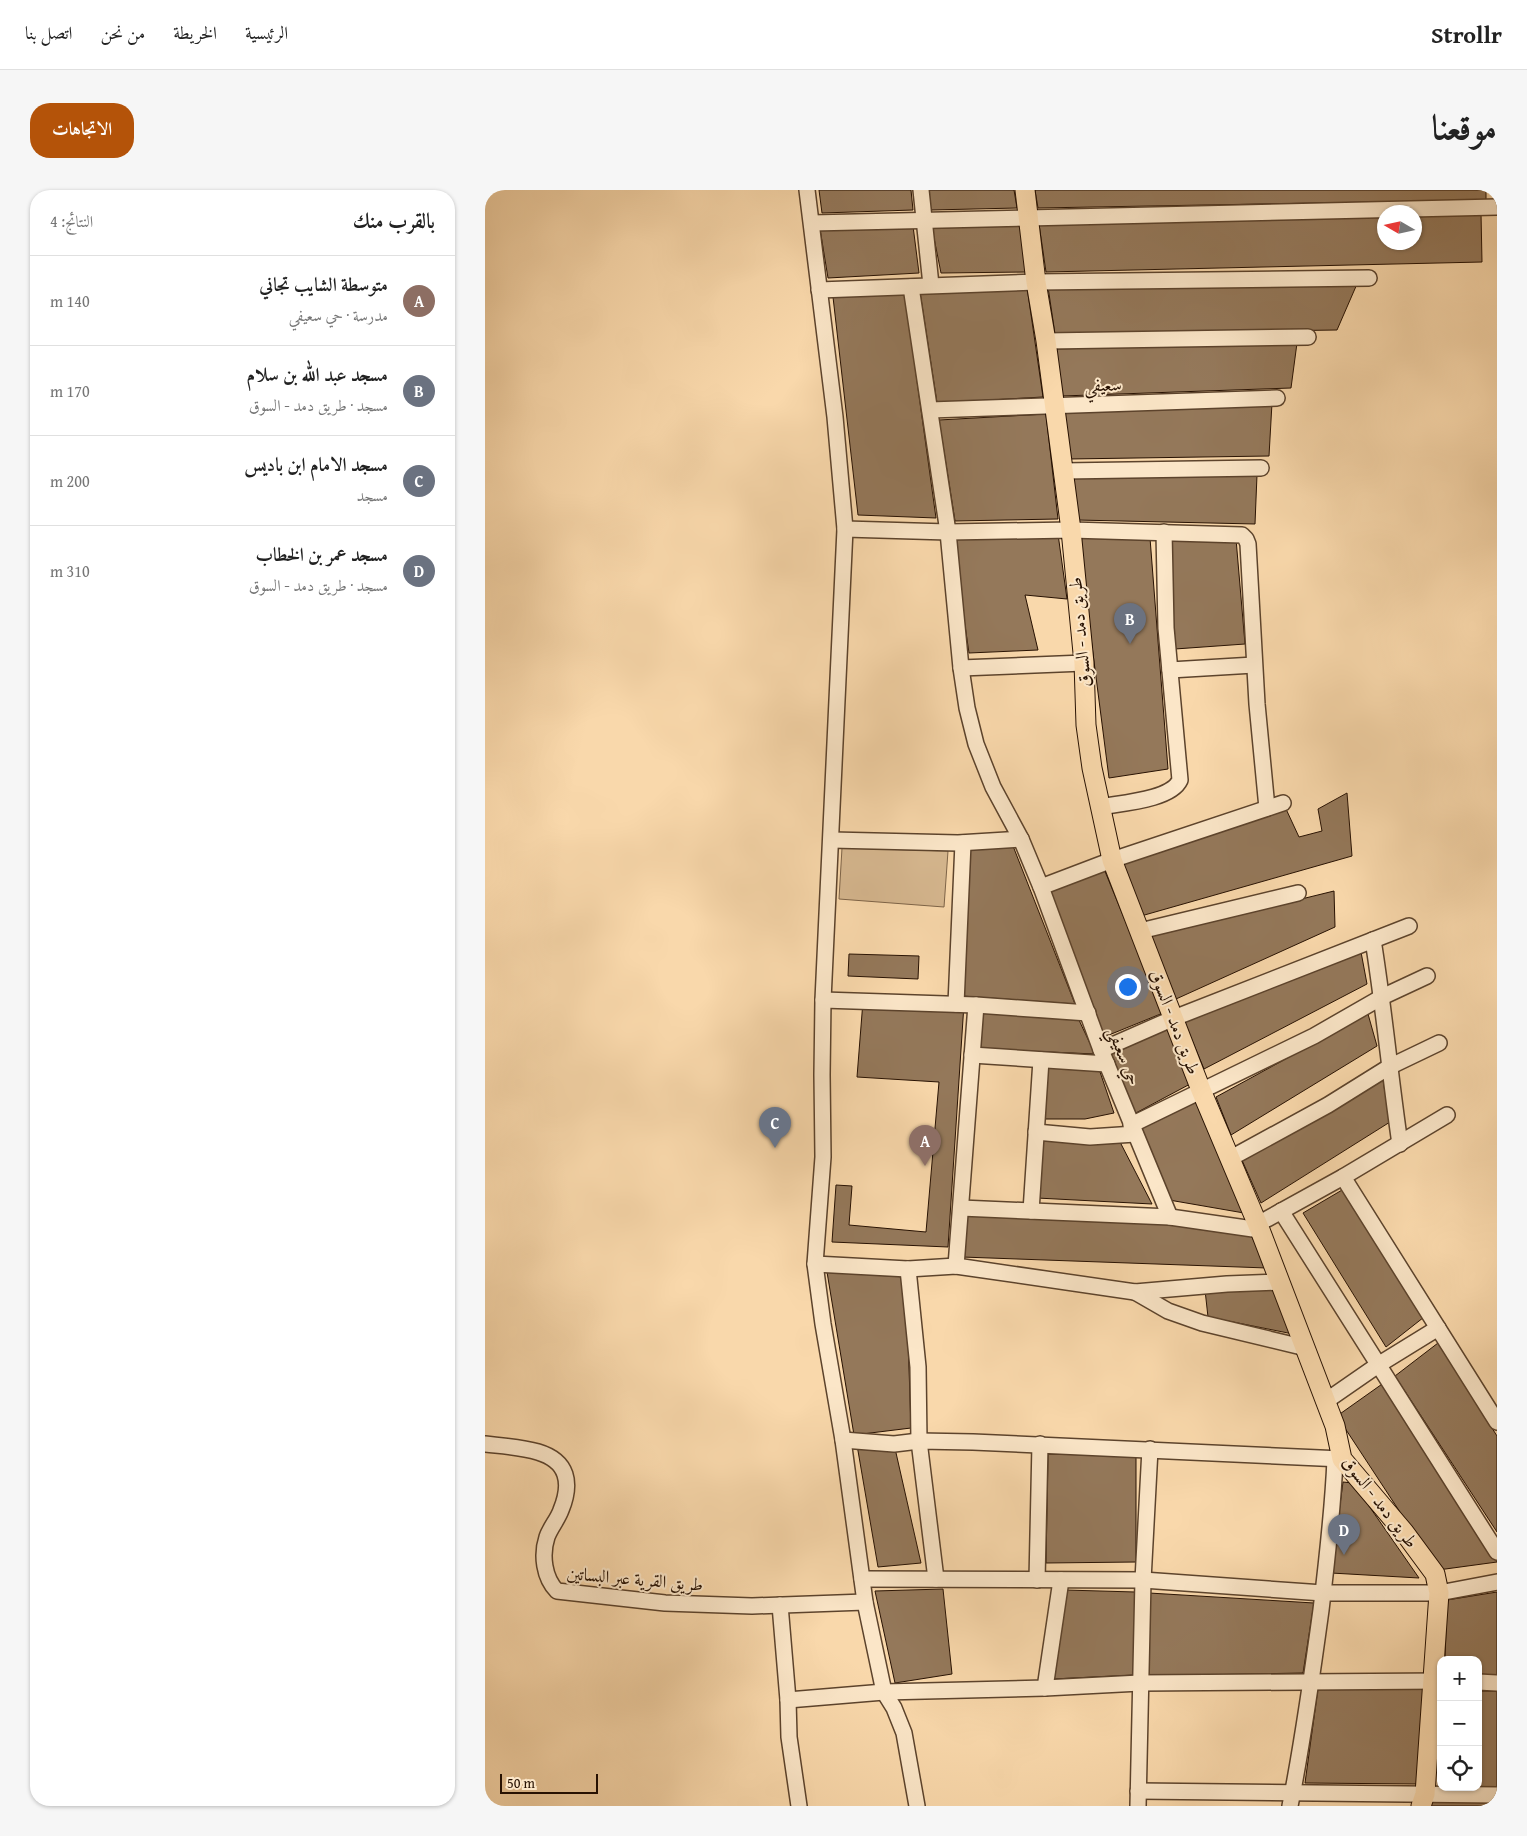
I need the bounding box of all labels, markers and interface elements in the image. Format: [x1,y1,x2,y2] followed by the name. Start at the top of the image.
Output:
[1431,17,1502,52] text: Strollr
[25,19,72,46] text: اتصل بنا
[100,19,145,46] text: من نحن
[173,19,217,46] text: الخريطة
[245,19,288,46] text: الرئيسية
[1432,101,1497,152] text: موقعنا
[30,103,134,158] button: الاتجاهات
[353,205,435,236] text: بالقرب منك
[1377,205,1422,250] north arrow
[50,209,93,233] text: النتائج: 4
[259,270,388,298] text: متوسطة الشايب تجاني
[50,289,90,313] text: 140 m
[414,289,424,313] text: A
[289,303,388,327] text: مدرسة · حي سعيفي
[246,360,388,388] text: مسجد عبد الله بن سلام
[1084,370,1122,404] street label: سعيفي
[50,379,90,403] text: 170 m
[414,379,424,403] text: B
[249,393,388,417] text: مسجد · طريق دمد - السوق
[244,450,388,478] text: مسجد الامام ابن باديس
[50,469,90,493] text: 200 m
[414,469,424,493] text: C
[357,483,388,507] text: مسجد
[255,540,388,568] text: مسجد عمر بن الخطاب
[50,559,90,583] text: 310 m
[414,559,424,583] text: D
[249,573,388,597] text: مسجد · طريق دمد - السوق
[1061,576,1098,688] street label: طريق دمد - السوق
[1114,603,1146,644] pin: B
[1143,965,1208,1078] street label: طريق دمد - السوق
[1115,974,1141,1000] your location
[1096,1022,1148,1091] street label: حي سعيفي
[759,1107,791,1148] pin: C
[909,1125,941,1166] pin: A
[1336,1450,1425,1554] street label: طريق دمد - السوق
[1328,1514,1360,1555] pin: D
[566,1559,705,1598] street label: طريق القرية عبر البساتين
[1437,1656,1482,1791] map controls
[1437,1656,1482,1701] button: +
[1437,1701,1482,1746] button: −
[1437,1746,1482,1791] button: locate
[500,1771,597,1794] scale bar
[507,1773,535,1793] text: 50 m

